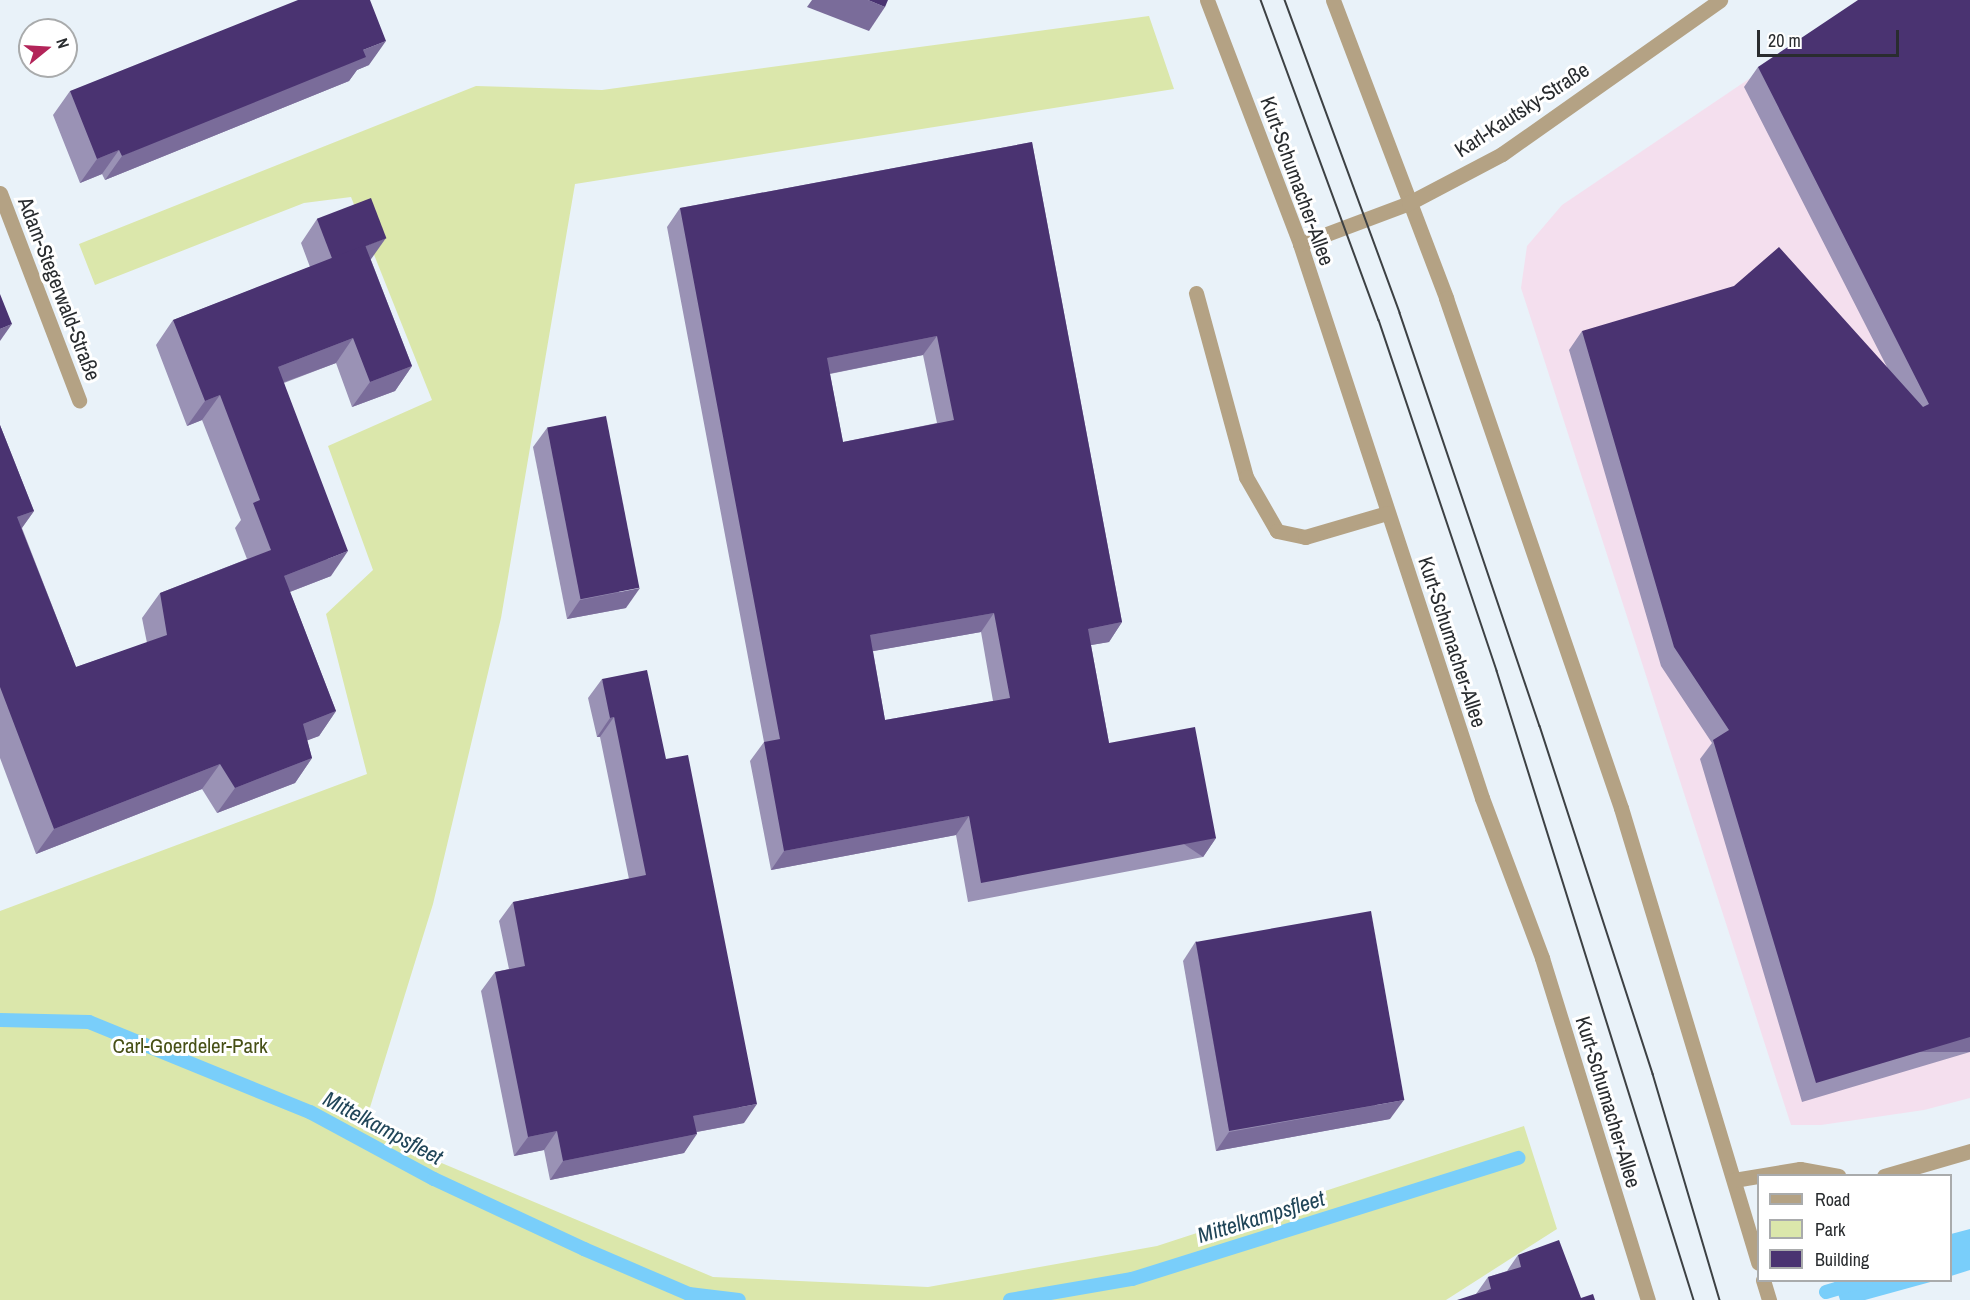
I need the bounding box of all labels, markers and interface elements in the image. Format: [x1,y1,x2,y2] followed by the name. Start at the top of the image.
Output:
[18,18,78,78] north arrow
[1760,18,1902,56] scale bar
[1768,28,1801,53] text: 20 m
[51,35,75,51] text: N
[1450,57,1594,163] street label: Karl-Kautsky-Straße
[1255,93,1339,269] street label: Kurt-Schumacher-Allee
[12,194,106,384] street label: Adam-Stegerwald-Straße
[1413,553,1491,731] street label: Kurt-Schumacher-Allee
[1570,1013,1646,1191] street label: Kurt-Schumacher-Allee
[112,1033,268,1059] park label: Carl-Goerdeler-Park
[319,1086,447,1170] water label: Mittelkampsfleet
[1757,1174,1952,1282] legend
[1194,1185,1328,1249] water label: Mittelkampsfleet
[1815,1187,1850,1212] text: Road
[1815,1217,1845,1242] text: Park
[1815,1247,1869,1272] text: Building

